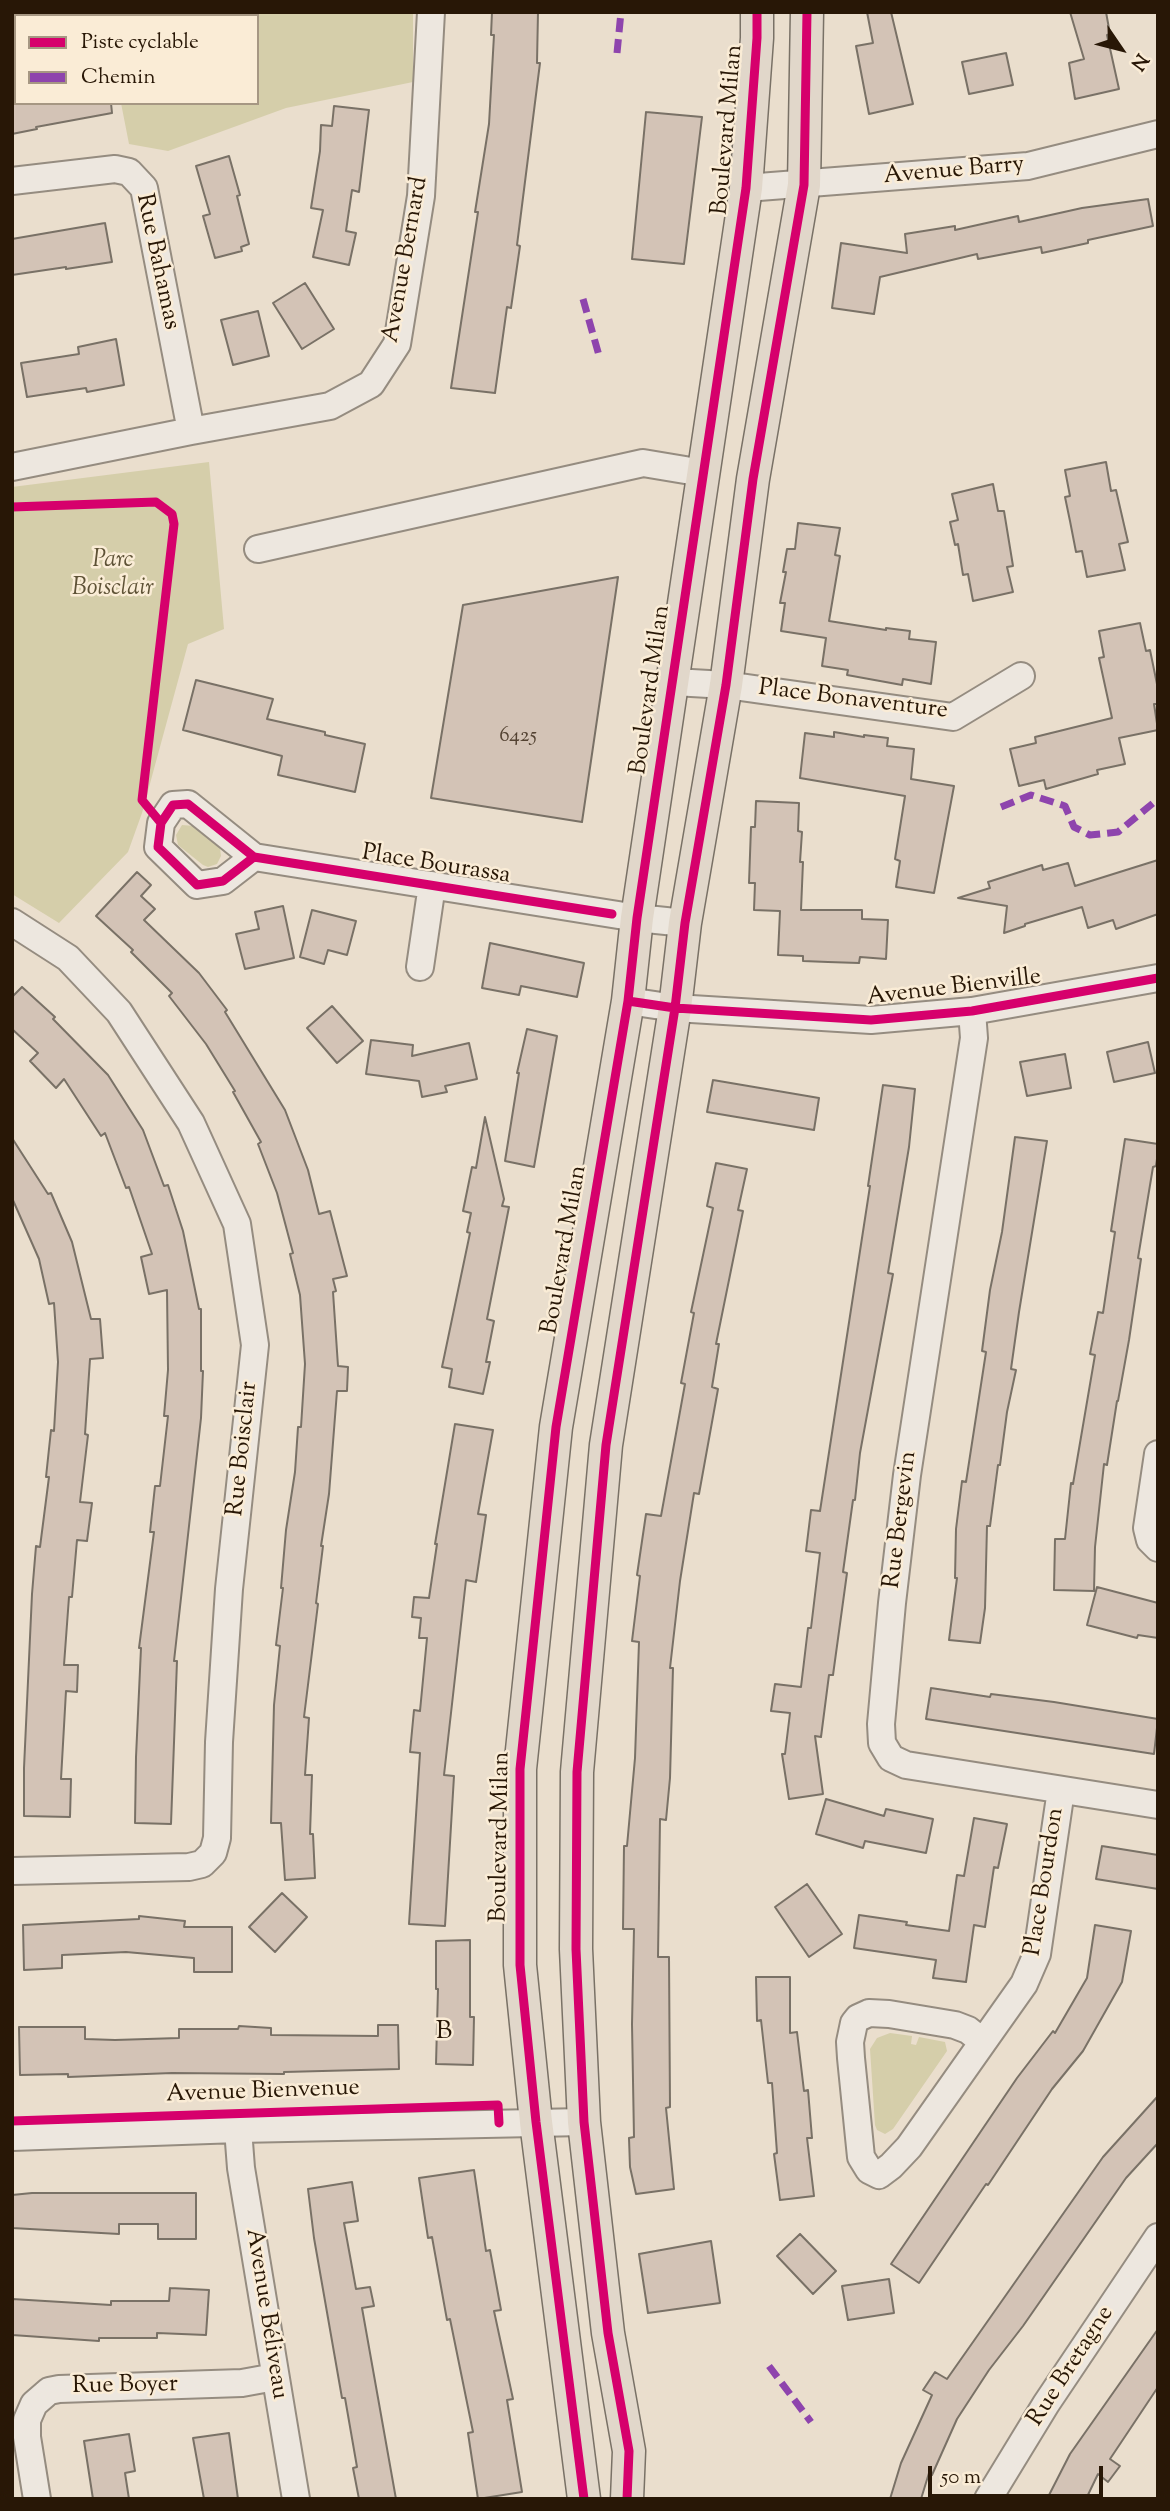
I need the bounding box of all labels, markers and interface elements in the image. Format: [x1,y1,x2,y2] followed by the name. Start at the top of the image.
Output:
[14,14,259,105] legend
[1086,14,1156,84] north arrow
[81,28,199,58] text: Piste cyclable
[707,44,751,216] street label: Boulevard Milan
[1123,47,1154,75] text: N
[81,63,156,93] text: Chemin
[882,152,1026,192] street label: Avenue Barry
[378,175,436,345] street label: Avenue Bernard
[128,191,184,333] street label: Rue Bahamas
[72,548,154,604] park label: Parc Boisclair
[626,603,678,777] street label: Boulevard Milan
[757,675,949,727] street label: Place Bonaventure
[499,724,537,750] house number: 6425
[360,840,512,892] street label: Place Bourassa
[865,964,1043,1014] street label: Avenue Bienville
[537,1163,595,1337] street label: Boulevard Milan
[223,1380,265,1518] street label: Rue Boisclair
[879,1450,925,1590] street label: Rue Bergevin
[486,1751,518,1923] street label: Boulevard Milan
[1020,1806,1072,1958] street label: Place Bourdon
[436,2018,454,2050] district label: B
[166,2075,360,2111] street label: Avenue Bienvenue
[237,2227,293,2401] street label: Avenue Béliveau
[1022,2301,1122,2433] street label: Rue Bretagne
[72,2372,178,2402] street label: Rue Boyer
[932,2452,1107,2496] scale bar
[941,2463,981,2493] text: 50 m

